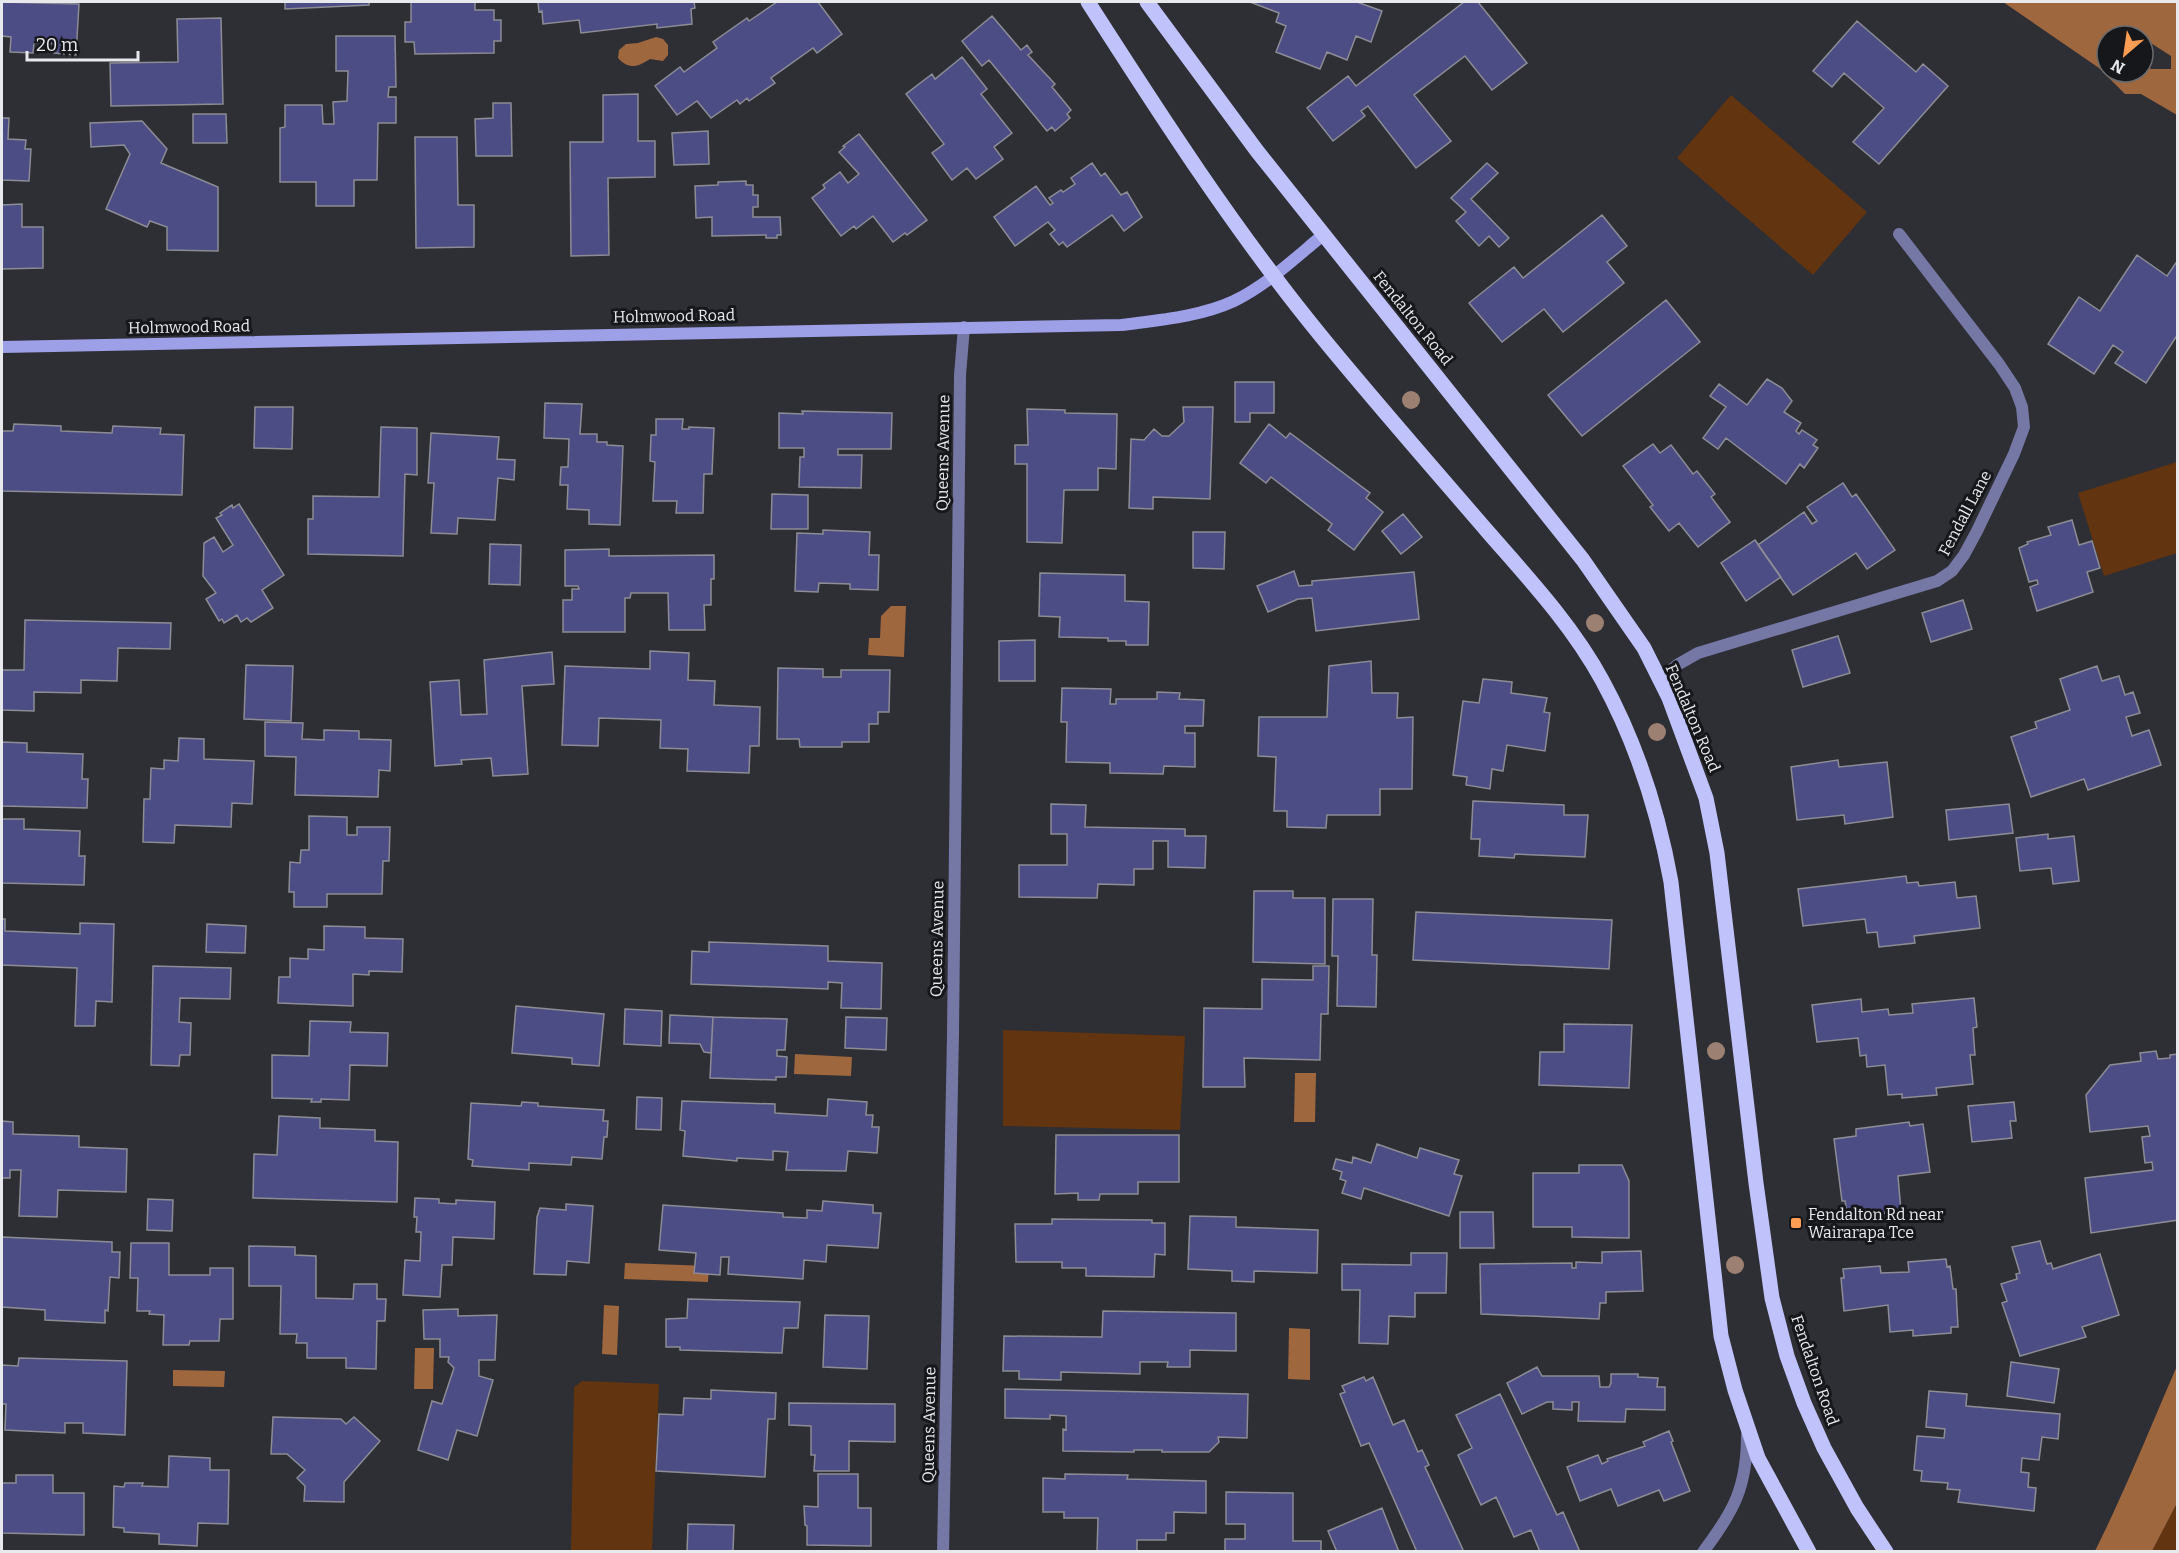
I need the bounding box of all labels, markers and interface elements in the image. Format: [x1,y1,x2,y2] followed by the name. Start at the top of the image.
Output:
[27,24,138,62] scale bar
[2095,24,2155,84] north arrow
[36,34,78,56] text: 20 m
[2108,55,2128,78] text: N
[1369,267,1457,369] street label: Fendalton Road
[613,305,736,327] street label: Holmwood Road
[128,316,251,338] street label: Holmwood Road
[932,395,954,511] street label: Queens Avenue
[1935,467,1995,559] street label: Fendall Lane
[1662,661,1725,775] street label: Fendalton Road
[926,881,948,997] street label: Queens Avenue
[1808,1205,1943,1242] place label: Fendalton Rd near Wairarapa Tce
[1789,1216,1803,1230] marker: Fendalton Rd near Wairarapa Tce
[1787,1312,1843,1428] street label: Fendalton Road
[918,1367,940,1483] street label: Queens Avenue

